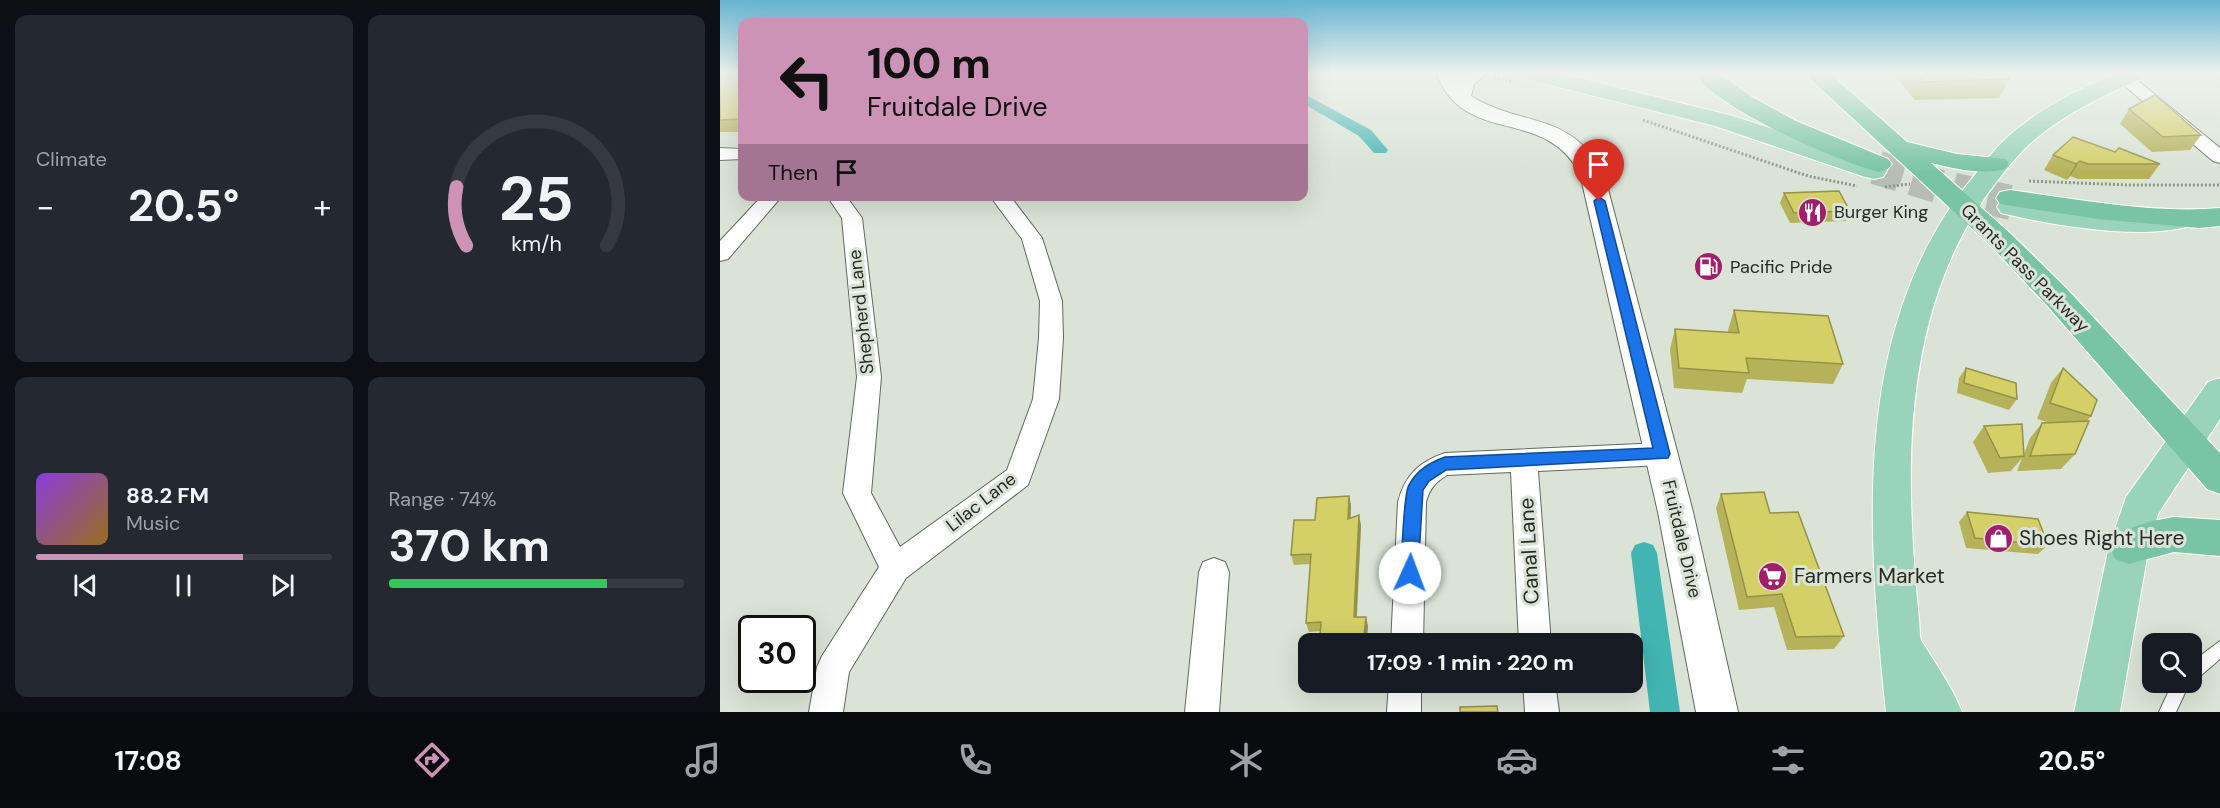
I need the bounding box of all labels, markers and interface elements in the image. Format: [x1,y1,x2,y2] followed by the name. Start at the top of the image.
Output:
[867,36,991,91] text: 100 m
[768,42,846,120] icon: left
[867,89,1048,124] text: Fruitdale Drive
[1573,139,1624,201] pin
[36,146,107,172] text: Climate
[1582,148,1615,181] icon: arrive
[830,156,863,189] icon: arrive
[499,158,574,239] text: 25
[768,158,818,187] text: Then
[128,176,239,235] text: 20.5°
[36,185,54,228] text: −
[313,185,331,228] text: +
[1797,196,1829,228] restaurant icon: Burger King
[1956,199,2094,337] street label: Grants Pass Parkway
[1834,200,1928,224] place label: Burger King
[511,230,562,258] text: km/h
[843,249,879,375] street label: Shepherd Lane
[1693,251,1725,283] fuel station icon: Pacific Pride
[1730,255,1833,279] place label: Pacific Pride
[941,467,1021,537] street label: Lilac Lane
[1657,478,1707,600] street label: Fruitdale Drive
[126,481,209,510] text: 88.2 FM
[389,486,496,512] text: Range · 74%
[1512,497,1546,605] street label: Canal Lane
[126,510,181,536] text: Music
[389,516,550,575] text: 370 km
[1982,522,2014,554] shop icon: Shoes Right Here
[2019,524,2184,552] place label: Shoes Right Here
[1378,541,1442,605] position arrow
[1757,560,1789,592] supermarket icon: Farmers Market
[1794,562,1945,590] place label: Farmers Market
[69,569,102,602] icon: previous
[167,569,200,602] icon: pause
[266,569,299,602] icon: next
[738,615,816,693] speed limit sign: 30
[2142,633,2202,693] map controls
[2142,633,2202,693] button: search
[1367,648,1574,677] text: 17:09 · 1 min · 220 m
[411,739,453,781] icon: directions
[682,739,724,781] icon: music
[954,739,996,781] icon: phone
[1225,739,1267,781] icon: climate
[1496,739,1538,781] icon: car
[1767,739,1809,781] icon: filters
[115,743,182,778] text: 17:08
[2039,743,2105,778] text: 20.5°

